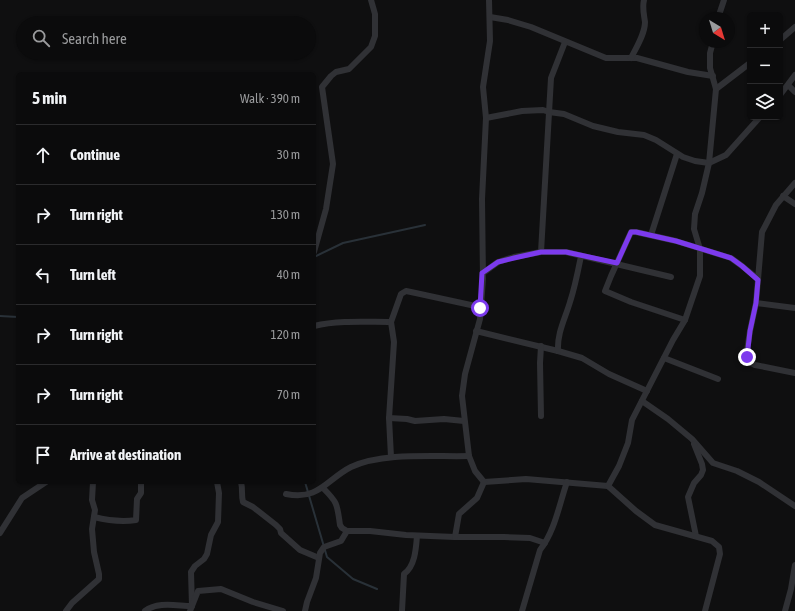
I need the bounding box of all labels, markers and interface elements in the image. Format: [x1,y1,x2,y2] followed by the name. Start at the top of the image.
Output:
[699,12,735,48] north arrow
[747,12,783,120] map controls
[747,12,783,48] button: +
[16,16,316,60] search box
[30,27,52,49] icon: search
[62,30,127,47] text: Search here
[747,48,783,84] button: −
[747,84,783,120] button: layers
[32,88,67,108] text: 5 min
[240,91,300,106] text: Walk · 390 m
[32,144,54,166] icon: ahead
[70,146,120,163] text: Continue
[277,147,300,162] text: 30 m
[32,204,54,226] icon: right
[70,206,123,223] text: Turn right
[271,207,300,222] text: 130 m
[32,264,54,286] icon: left
[70,266,116,283] text: Turn left
[277,267,300,282] text: 40 m
[471,299,489,317] route start
[32,324,54,346] icon: right
[70,326,123,343] text: Turn right
[271,327,300,342] text: 120 m
[738,348,756,366] route end
[32,384,54,406] icon: right
[70,386,123,403] text: Turn right
[277,387,300,402] text: 70 m
[32,444,54,466] icon: arrive
[70,446,181,463] text: Arrive at destination

